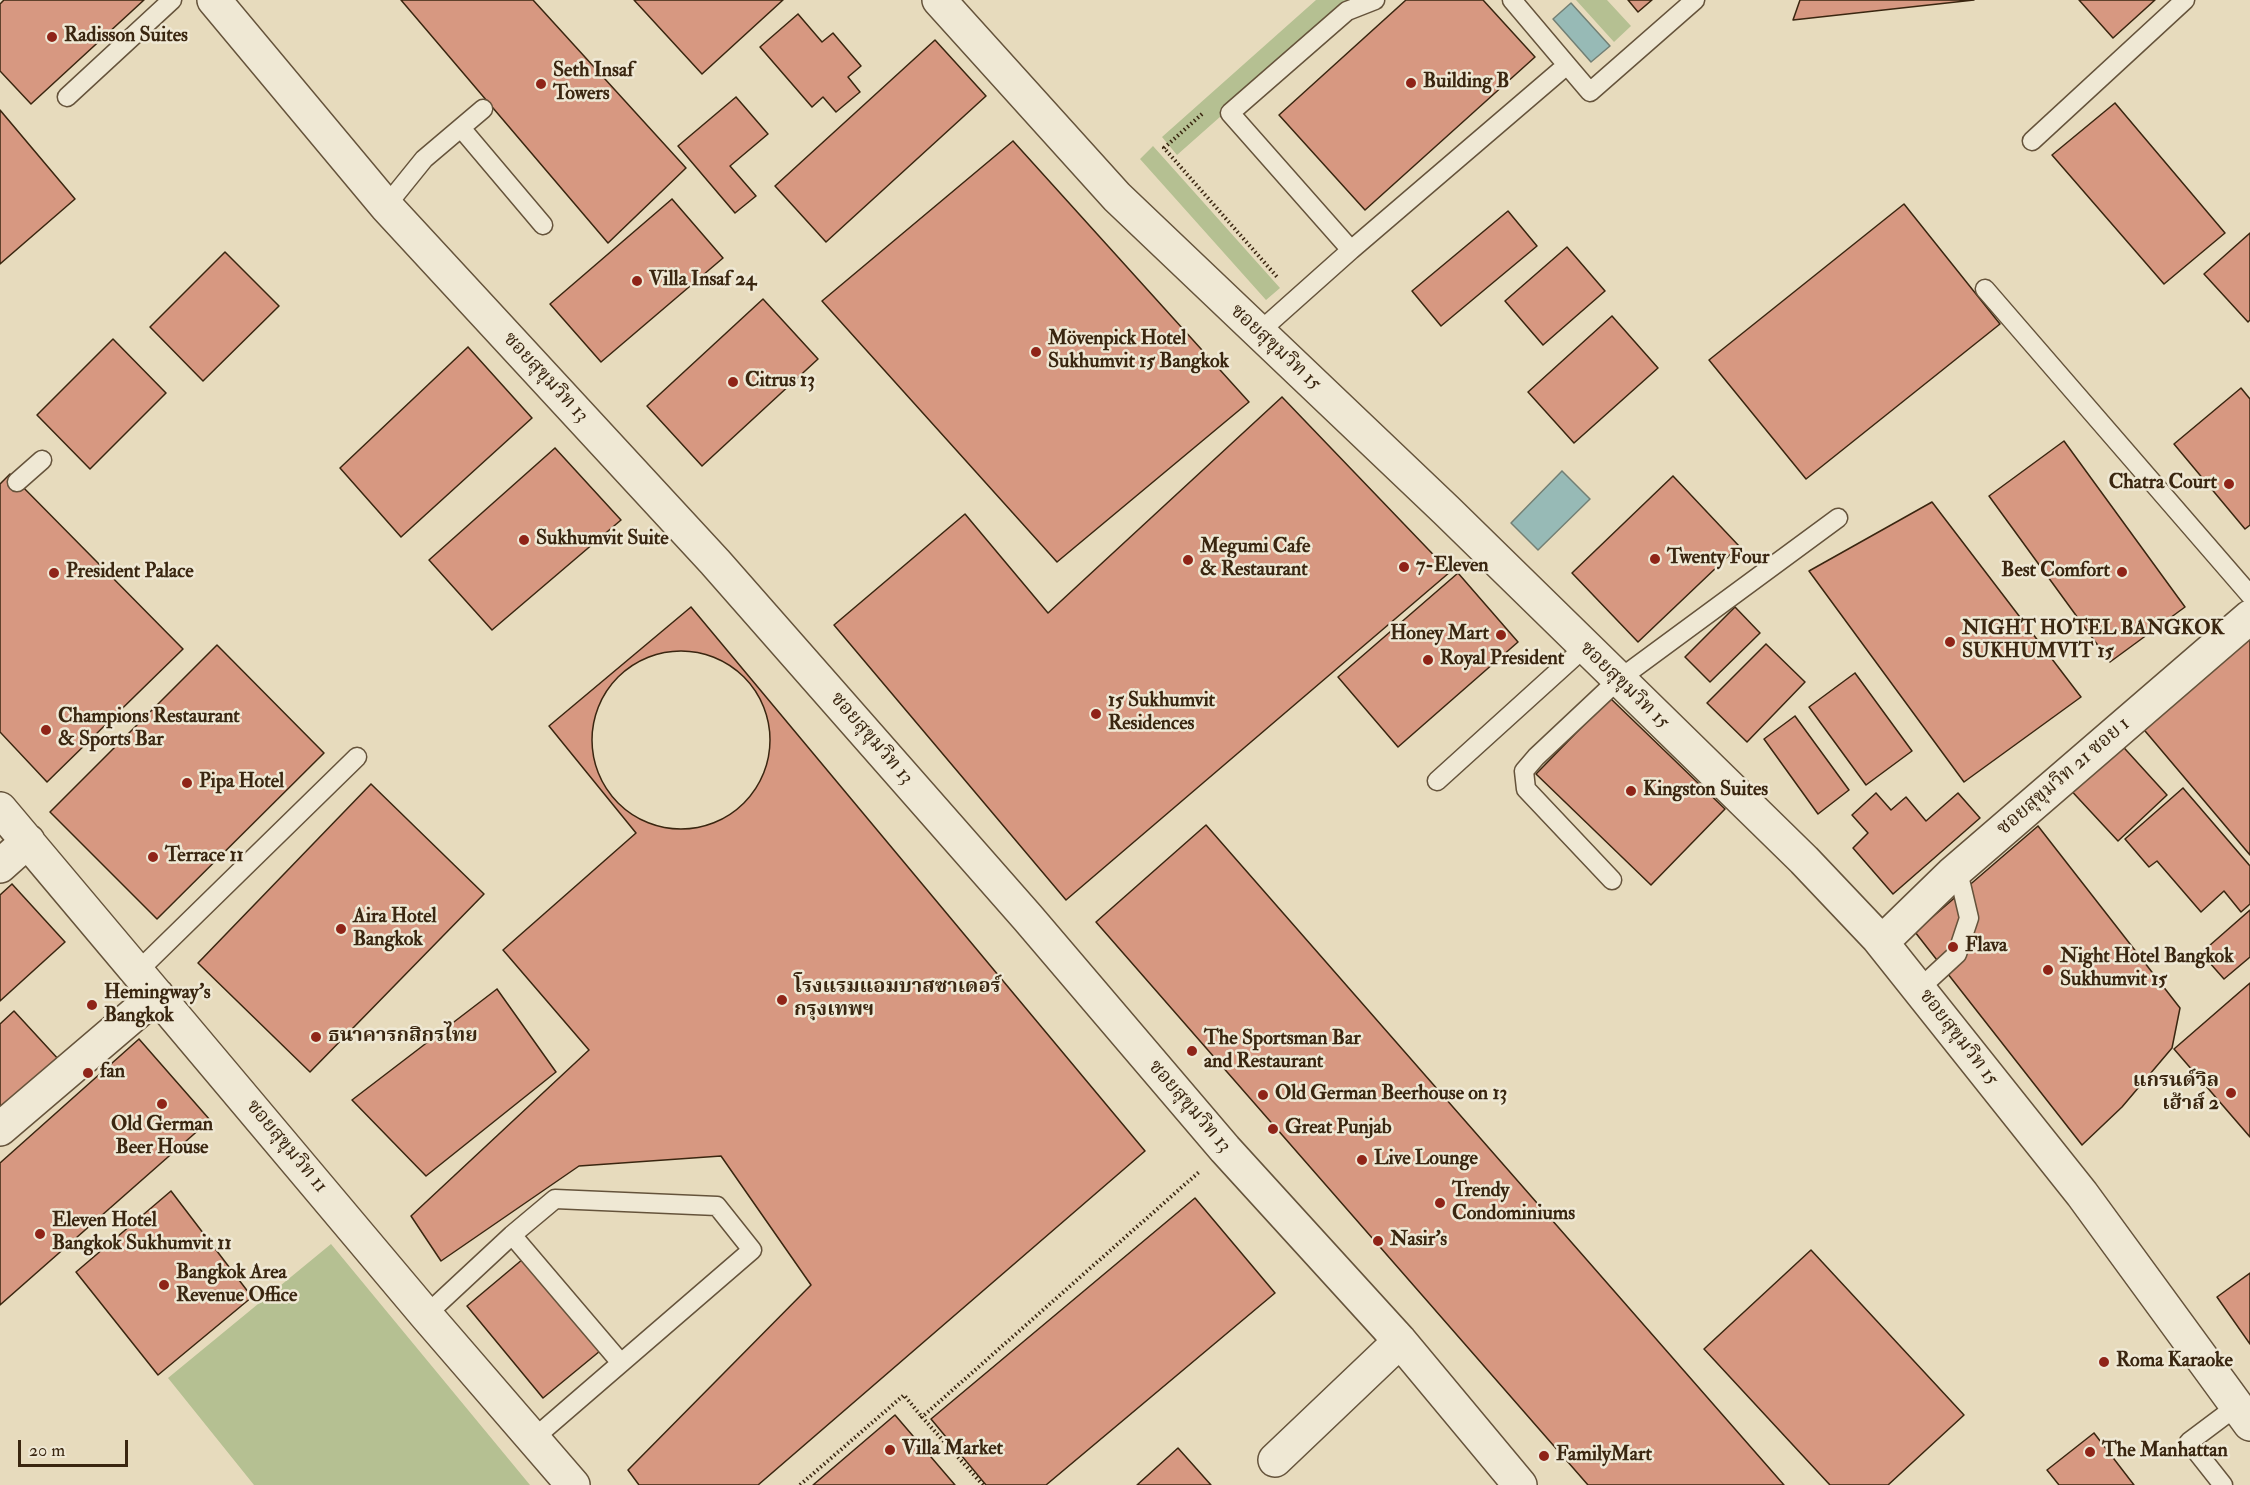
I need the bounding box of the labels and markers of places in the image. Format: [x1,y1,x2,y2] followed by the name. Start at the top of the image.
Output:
[64,25,188,49] place label: Radisson Suites
[45,30,59,44] marker: Radisson Suites
[553,60,634,107] place label: Seth Insaf Towers
[1423,71,1509,95] place label: Building B
[1404,76,1418,90] marker: Building B
[534,77,548,91] marker: Seth Insaf Towers
[649,269,756,293] place label: Villa Insaf 24
[630,274,644,288] marker: Villa Insaf 24
[1048,328,1229,375] place label: Mövenpick Hotel Sukhumvit 15 Bangkok
[1029,345,1043,359] marker: Mövenpick Hotel Sukhumvit 15 Bangkok
[745,370,815,394] place label: Citrus 13
[726,375,740,389] marker: Citrus 13
[2109,472,2217,496] place label: Chatra Court
[2222,477,2236,491] marker: Chatra Court
[536,528,669,552] place label: Sukhumvit Suite
[517,533,531,547] marker: Sukhumvit Suite
[1200,536,1310,583] place label: Megumi Cafe & Restaurant
[1667,547,1769,571] place label: Twenty Four
[1648,552,1662,566] marker: Twenty Four
[1181,553,1195,567] marker: Megumi Cafe & Restaurant
[1416,555,1489,579] place label: 7-Eleven
[1397,560,1411,574] marker: 7-Eleven
[2001,560,2110,584] place label: Best Comfort
[66,561,194,585] place label: President Palace
[2115,565,2129,579] marker: Best Comfort
[47,566,61,580] marker: President Palace
[1962,618,2224,665] place label: NIGHT HOTEL BANGKOK SUKHUMVIT 15
[1390,623,1489,647] place label: Honey Mart
[1494,628,1508,642] marker: Honey Mart
[1943,635,1957,649] marker: NIGHT HOTEL BANGKOK SUKHUMVIT 15
[1440,648,1564,672] place label: Royal President
[1421,653,1435,667] marker: Royal President
[1108,690,1215,737] place label: 15 Sukhumvit Residences
[58,706,240,753] place label: Champions Restaurant & Sports Bar
[1089,707,1103,721] marker: 15 Sukhumvit Residences
[39,723,53,737] marker: Champions Restaurant & Sports Bar
[199,771,284,795] place label: Pipa Hotel
[180,776,194,790] marker: Pipa Hotel
[1643,779,1768,803] place label: Kingston Suites
[1624,784,1638,798] marker: Kingston Suites
[165,845,244,869] place label: Terrace 11
[146,850,160,864] marker: Terrace 11
[353,906,437,953] place label: Aira Hotel Bangkok
[334,922,348,936] marker: Aira Hotel Bangkok
[1965,935,2007,959] place label: Flava
[1946,940,1960,954] marker: Flava
[2060,946,2234,993] place label: Night Hotel Bangkok Sukhumvit 15
[2041,963,2055,977] marker: Night Hotel Bangkok Sukhumvit 15
[794,976,1001,1023] place label: โรงแรมแอมบาสซาเดอร์ กรุงเทพฯ
[104,982,211,1029] place label: Hemingway's Bangkok
[775,993,789,1007] marker: โรงแรมแอมบาสซาเดอร์ กรุงเทพฯ
[85,998,99,1012] marker: Hemingway's Bangkok
[328,1025,478,1049] place label: ธนาคารกสิกรไทย
[1204,1028,1361,1075] place label: The Sportsman Bar and Restaurant
[309,1030,323,1044] marker: ธนาคารกสิกรไทย
[1185,1044,1199,1058] marker: The Sportsman Bar and Restaurant
[100,1061,125,1085] place label: fan
[81,1066,95,1080] marker: fan
[2133,1070,2219,1117] place label: แกรนด์วิล เฮ้าส์ 2
[1275,1083,1507,1107] place label: Old German Beerhouse on 13
[2224,1086,2238,1100] marker: แกรนด์วิล เฮ้าส์ 2
[1256,1088,1270,1102] marker: Old German Beerhouse on 13
[155,1097,169,1111] marker: Old German Beer House
[111,1114,213,1161] place label: Old German Beer House
[1285,1117,1391,1141] place label: Great Punjab
[1266,1122,1280,1136] marker: Great Punjab
[1374,1148,1478,1172] place label: Live Lounge
[1355,1153,1369,1167] marker: Live Lounge
[1452,1180,1575,1227] place label: Trendy Condominiums
[1433,1196,1447,1210] marker: Trendy Condominiums
[52,1210,232,1257] place label: Eleven Hotel Bangkok Sukhumvit 11
[33,1227,47,1241] marker: Eleven Hotel Bangkok Sukhumvit 11
[1390,1229,1447,1253] place label: Nasir's
[1371,1234,1385,1248] marker: Nasir's
[176,1262,297,1309] place label: Bangkok Area Revenue Office
[157,1278,171,1292] marker: Bangkok Area Revenue Office
[2116,1350,2233,1374] place label: Roma Karaoke
[2097,1355,2111,1369] marker: Roma Karaoke
[902,1438,1003,1462] place label: Villa Market
[2102,1440,2228,1464] place label: The Manhattan
[883,1443,897,1457] marker: Villa Market
[1556,1444,1652,1468] place label: FamilyMart
[2083,1445,2097,1459] marker: The Manhattan
[1537,1449,1551,1463] marker: FamilyMart

